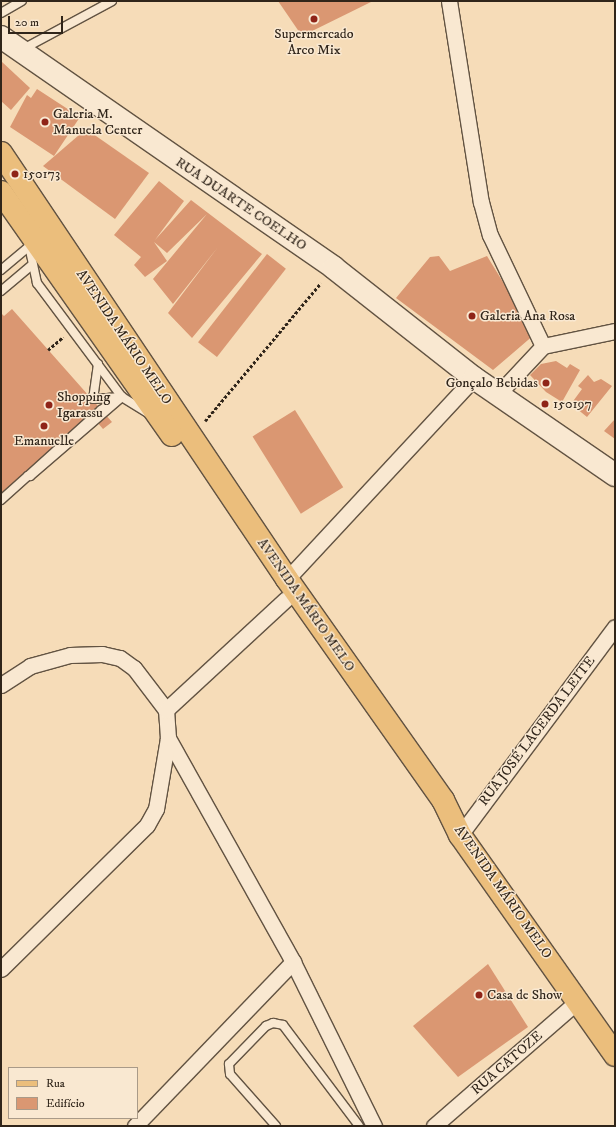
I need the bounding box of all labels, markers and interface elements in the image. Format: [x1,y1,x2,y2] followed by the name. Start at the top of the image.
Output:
[10,8,65,34] scale bar
[309,14,319,24] marker: Supermercado Arco Mix
[15,15,39,30] text: 20 m
[274,26,354,58] place label: Supermercado Arco Mix
[53,106,143,138] place label: Galeria M. Manuela Center
[40,117,50,127] marker: Galeria M. Manuela Center
[172,154,310,254] street label: RUA DUARTE COELHO
[23,166,60,182] place label: 150173
[10,169,20,179] marker: 150173
[73,266,175,408] street label: AVENIDA MÁRIO MELO
[480,308,575,324] place label: Galeria Ana Rosa
[467,311,477,321] marker: Galeria Ana Rosa
[446,375,538,391] place label: Gonçalo Bebidas
[541,378,551,388] marker: Gonçalo Bebidas
[57,389,110,422] place label: Shopping Igarassu
[553,396,592,412] place label: 150197
[540,399,550,409] marker: 150197
[44,400,54,410] marker: Shopping Igarassu
[39,421,49,431] marker: Emanuelle
[14,433,74,449] place label: Emanuelle
[254,535,358,675] street label: AVENIDA MÁRIO MELO
[475,653,599,809] street label: RUA JOSÉ LACERDA LEITE
[451,822,555,962] street label: AVENIDA MÁRIO MELO
[487,987,562,1003] place label: Casa de Show
[474,990,484,1000] marker: Casa de Show
[468,1028,546,1098] street label: RUA CATOZE
[8,1067,138,1119] legend
[46,1076,65,1091] text: Rua
[46,1096,85,1111] text: Edifício

